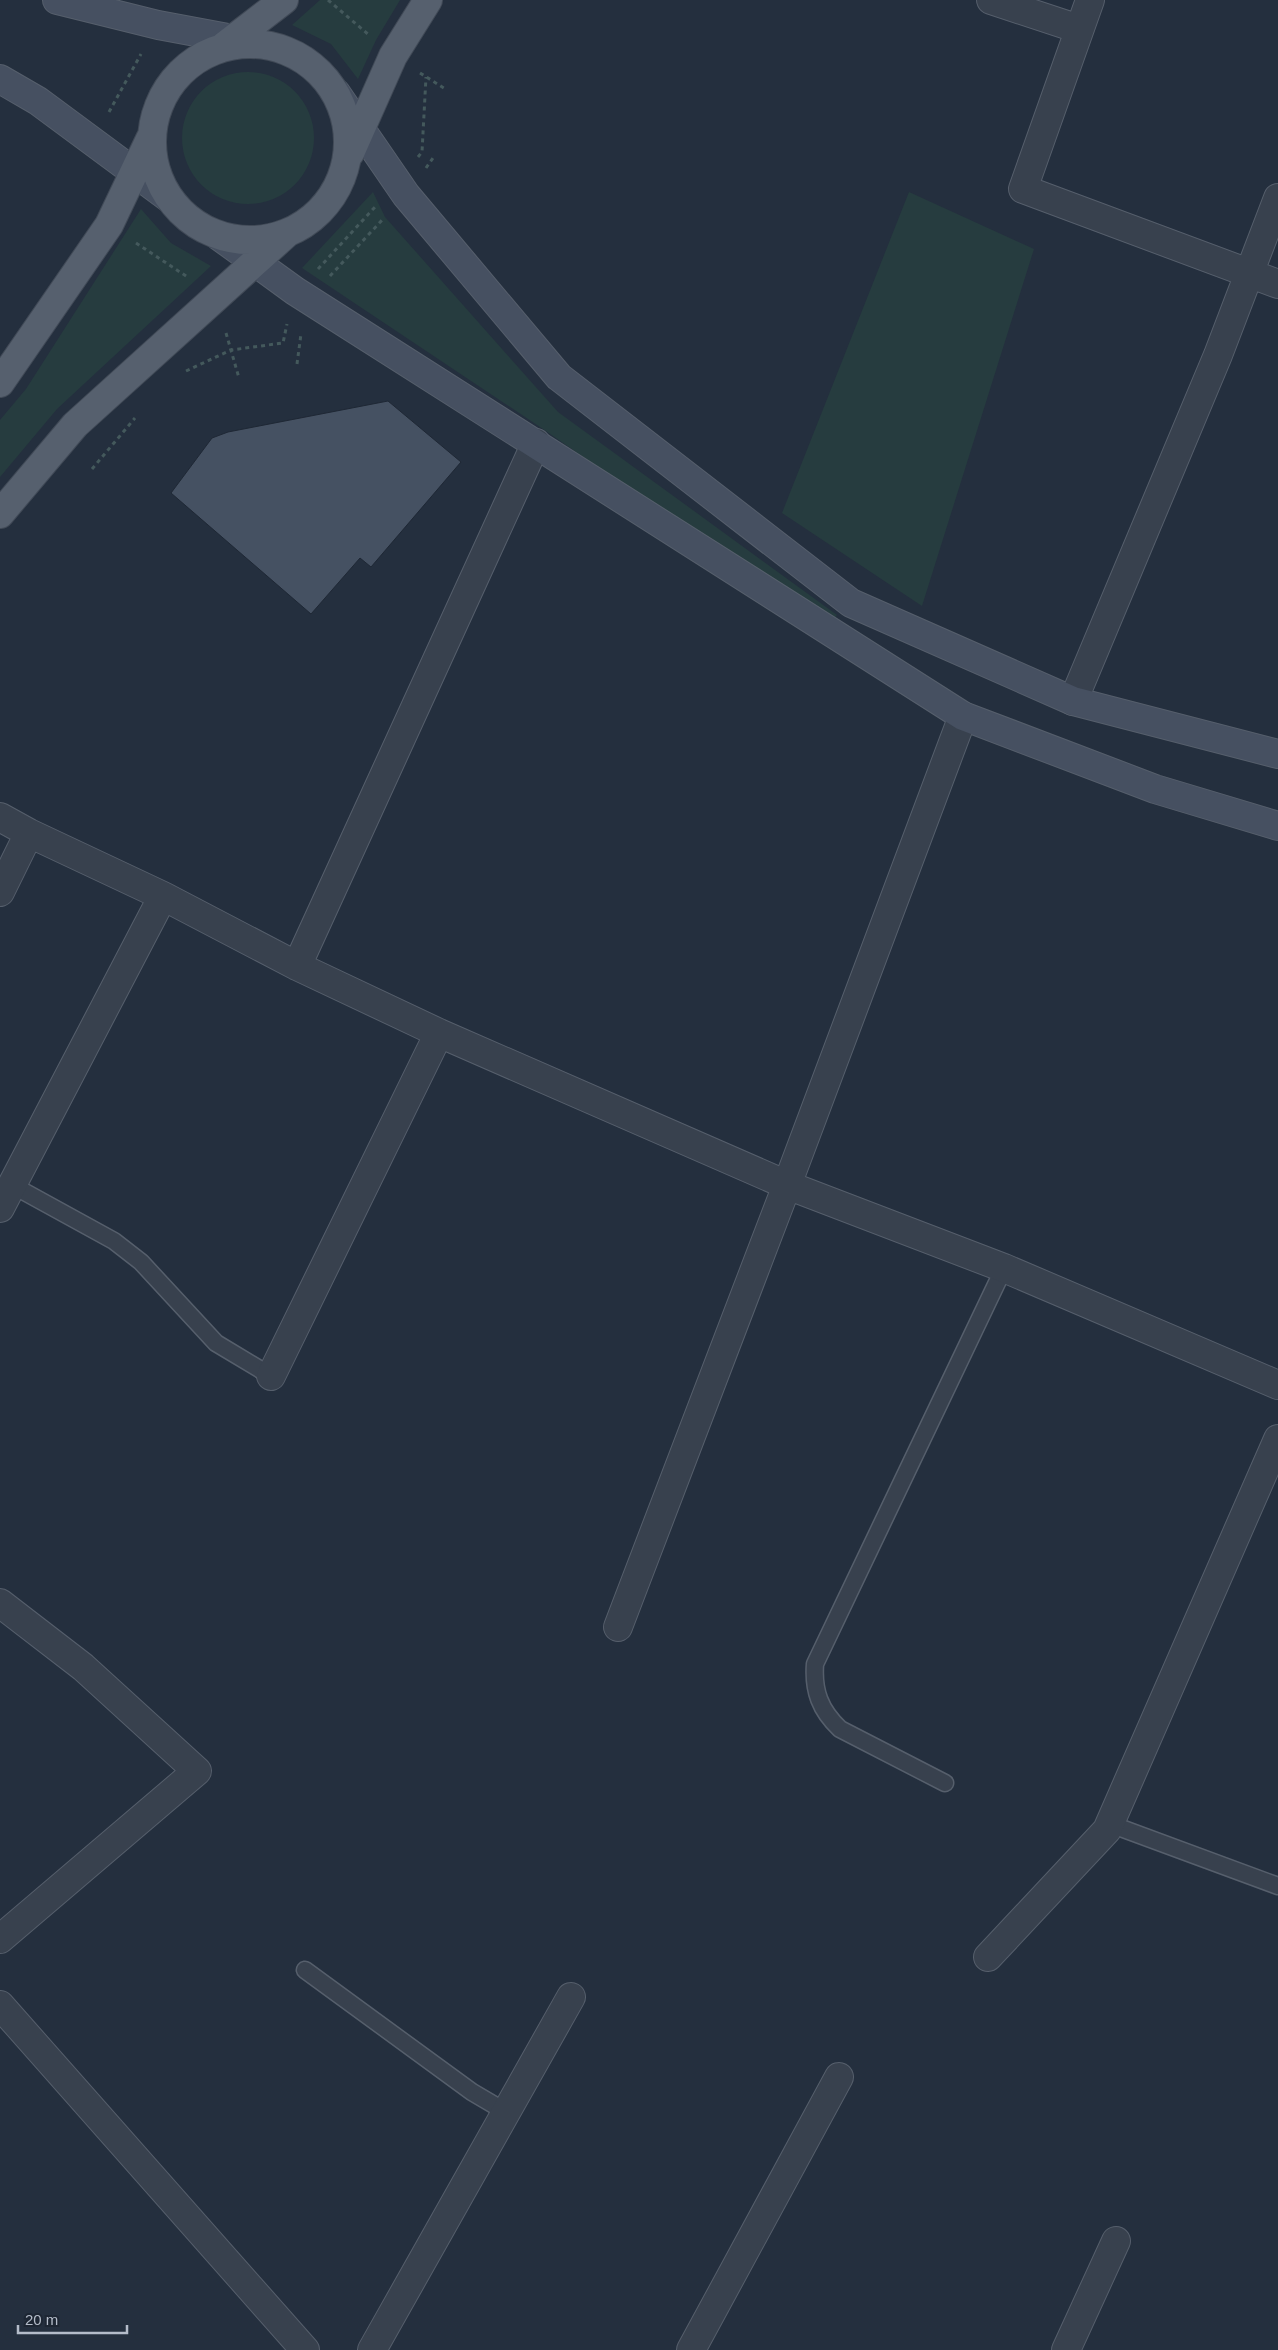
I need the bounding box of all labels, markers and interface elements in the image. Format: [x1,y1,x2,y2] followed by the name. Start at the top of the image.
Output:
[18,2302,126,2334] scale bar
[25,2311,58,2328] text: 20 m

